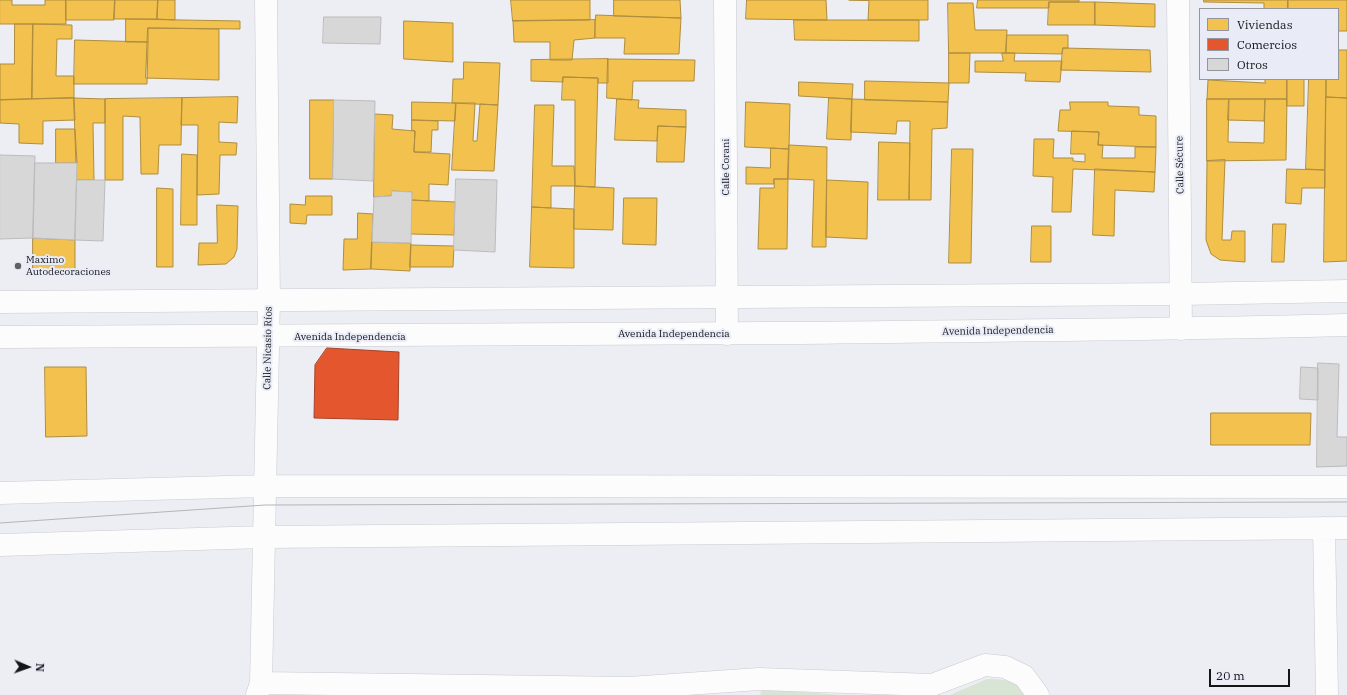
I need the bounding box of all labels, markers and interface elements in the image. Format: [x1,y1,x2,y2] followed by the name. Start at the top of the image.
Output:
[1199,8,1339,80] legend
[1237,17,1293,32] text: Viviendas
[1237,37,1297,52] text: Comercios
[1237,57,1268,72] text: Otros
[1173,136,1187,194] street label: Calle Sécure
[720,139,732,195] street label: Calle Corani
[26,254,111,278] place label: Maximo Autodecoraciones
[13,261,23,271] marker: Maximo Autodecoraciones
[261,306,275,390] street label: Calle Nicasio Ríos
[942,324,1054,338] street label: Avenida Independencia
[618,328,730,340] street label: Avenida Independencia
[294,331,406,343] street label: Avenida Independencia
[8,647,48,687] north arrow
[1211,661,1292,687] scale bar
[33,663,47,672] text: N
[1216,668,1245,683] text: 20 m

